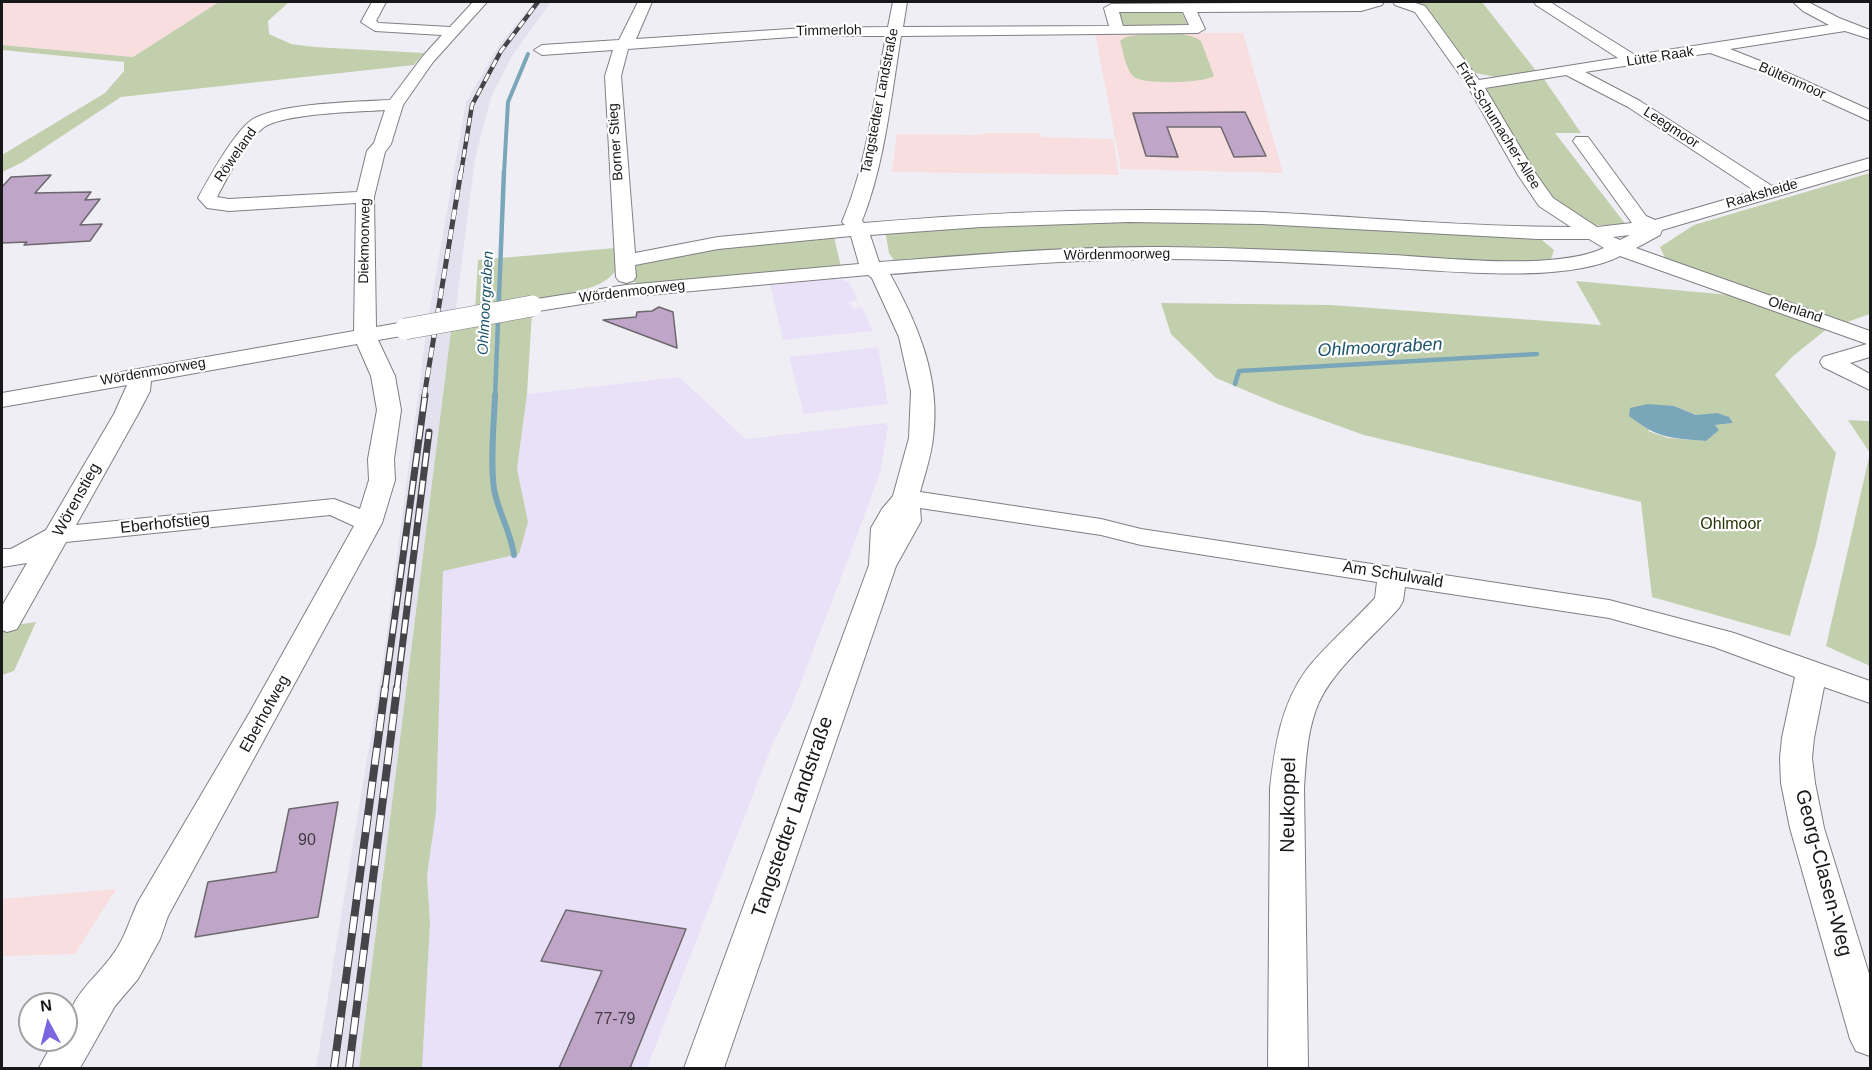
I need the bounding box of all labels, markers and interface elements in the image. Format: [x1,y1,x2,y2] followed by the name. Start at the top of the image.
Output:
[796,22,862,40] street label: Timmerloh
[858,27,902,175] street label: Tangstedter Landstraße
[1625,43,1695,71] street label: Lütte Raak
[1756,59,1828,103] street label: Bültenmoor
[1452,60,1544,192] street label: Fritz-Schumacher-Allee
[605,103,627,181] street label: Borner Stieg
[1640,104,1702,152] street label: Leegmoor
[211,125,261,185] street label: Röweland
[1724,176,1800,212] street label: Raaksheide
[356,198,374,284] street label: Diekmoorweg
[1064,246,1170,264] street label: Wördenmoorweg
[474,250,498,356] water label: Ohlmoorgraben
[578,277,686,307] street label: Wördenmoorweg
[1766,293,1824,327] street label: Olenland
[1317,334,1443,362] water label: Ohlmoorgraben
[99,354,207,390] street label: Wördenmoorweg
[49,460,105,540] street label: Wörenstieg
[119,510,211,538] street label: Eberhofstieg
[1700,515,1762,535] park label: Ohlmoor
[1341,558,1445,592] street label: Am Schulwald
[236,672,294,756] street label: Eberhofweg
[747,713,839,921] street label: Tangstedter Landstraße
[1276,757,1302,853] street label: Neukoppel
[1789,787,1857,959] street label: Georg-Clasen-Weg
[298,831,316,851] house number: 90
[18,992,78,1052] north arrow
[39,996,53,1015] text: N
[595,1010,635,1030] house number: 77-79

